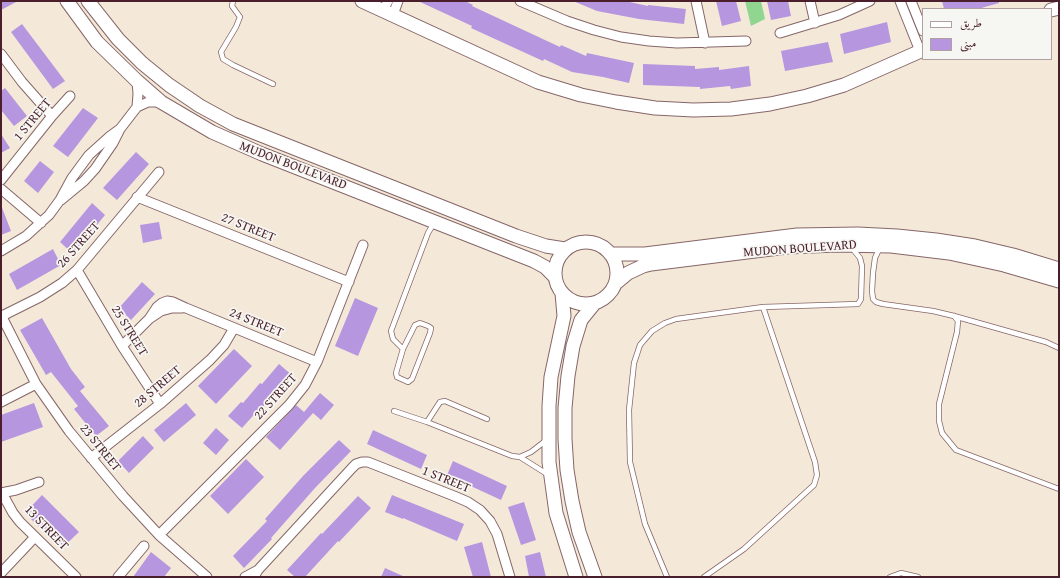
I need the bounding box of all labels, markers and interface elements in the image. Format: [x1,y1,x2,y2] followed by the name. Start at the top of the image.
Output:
[922,8,1052,60] legend
[960,14,982,31] text: طريق
[960,34,976,51] text: مبنى
[11,96,55,144] street label: 1 STREET
[237,138,349,194] street label: MUDON BOULEVARD
[219,210,277,246] street label: 27 STREET
[54,219,104,271] street label: 26 STREET
[743,237,857,261] street label: MUDON BOULEVARD
[107,303,151,359] street label: 25 STREET
[227,305,285,341] street label: 24 STREET
[131,363,185,411] street label: 28 STREET
[251,371,301,423] street label: 22 STREET
[76,421,124,475] street label: 23 STREET
[420,463,472,497] street label: 1 STREET
[21,502,71,554] street label: 13 STREET

